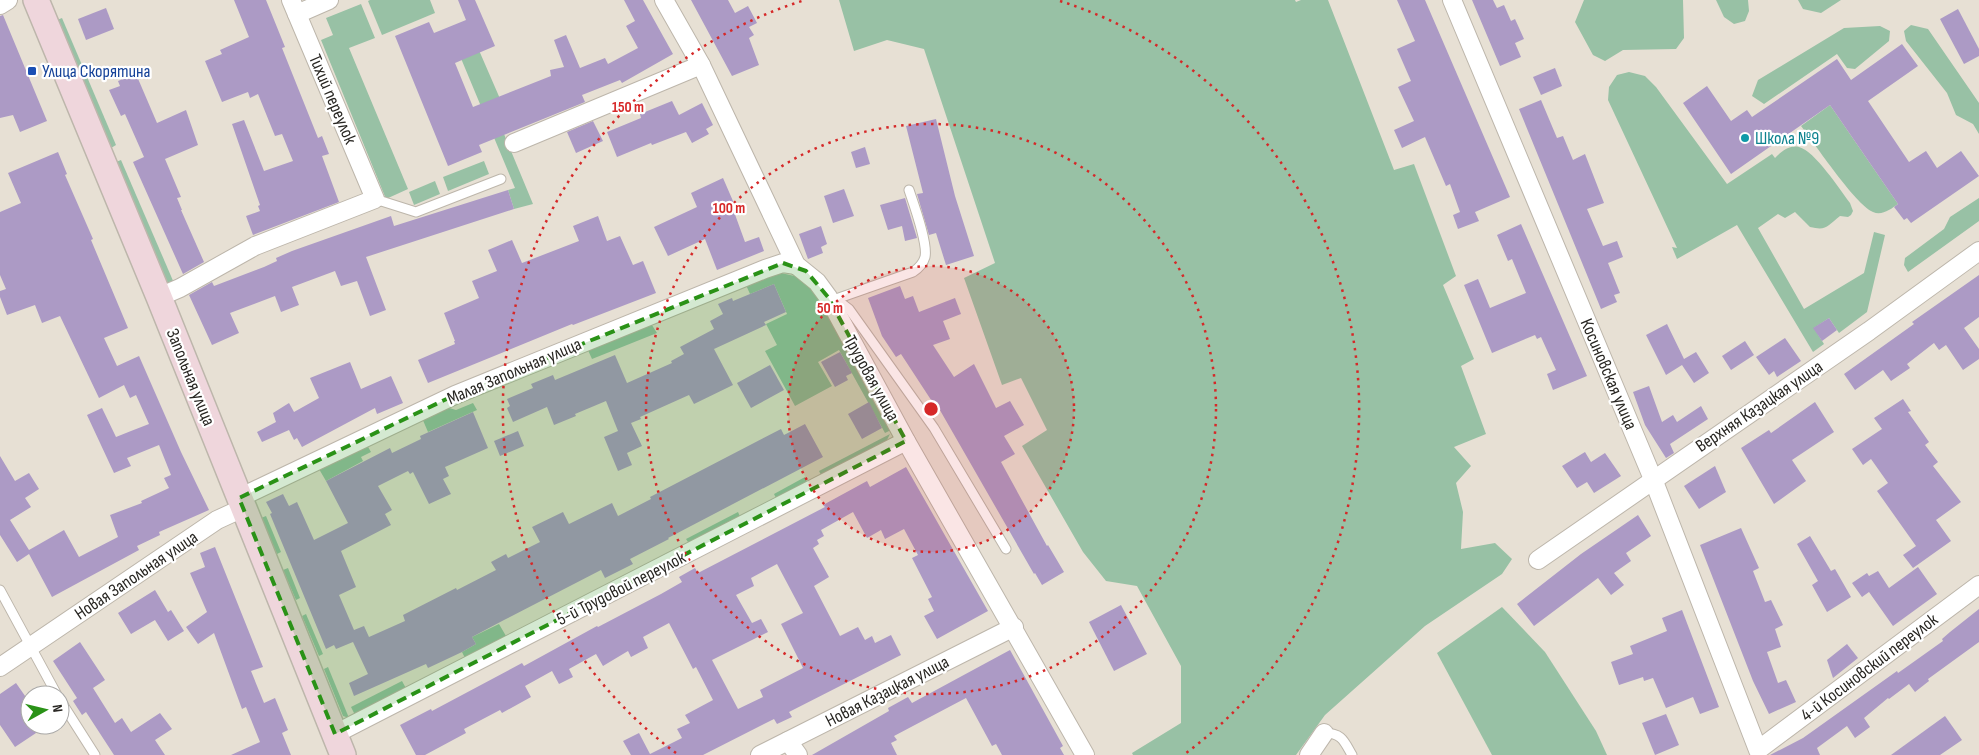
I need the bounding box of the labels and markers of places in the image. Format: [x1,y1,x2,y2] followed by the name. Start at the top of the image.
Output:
[42,61,151,82] place label: Улица Скорятина
[26,65,38,77] marker: Улица Скорятина
[1755,128,1819,149] place label: Школа №9
[1739,132,1751,144] marker: Школа №9
[922,400,940,418] centre of rings

